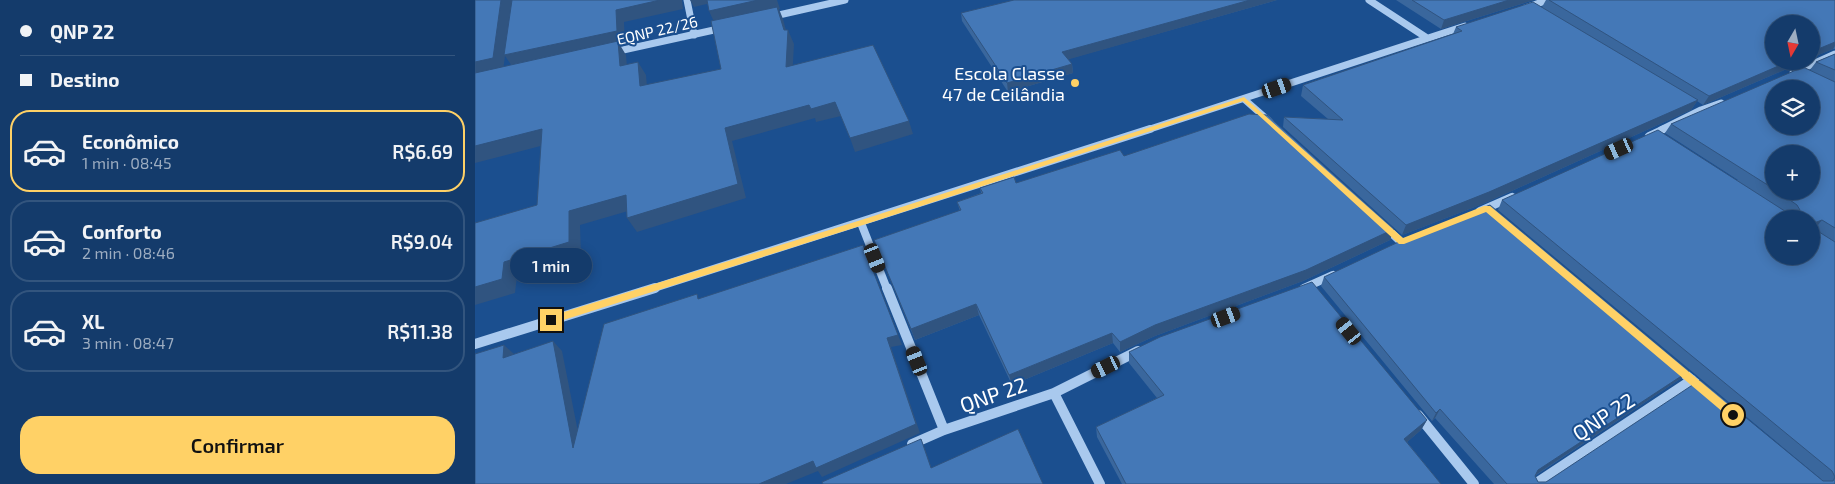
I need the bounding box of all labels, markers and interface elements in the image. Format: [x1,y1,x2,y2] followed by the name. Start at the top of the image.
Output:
[615,12,699,49] street label: EQNP 22/26
[1765,15,1820,70] north arrow
[1765,15,1820,265] map controls
[50,20,114,43] text: QNP 22
[942,62,1065,105] place label: Escola Classe 47 de Ceilândia
[50,68,119,91] text: Destino
[1260,76,1293,100] car
[1069,77,1081,89] marker: Escola Classe 47 de Ceilândia
[1765,80,1820,135] button: layers
[22,129,67,174] icon: car
[82,130,179,153] text: Econômico
[1602,136,1635,162] car
[392,140,453,163] text: R$6.69
[1765,145,1820,200] button: +
[82,153,172,172] text: 1 min · 08:45
[1765,210,1820,265] button: −
[22,219,67,264] icon: car
[82,220,162,243] text: Conforto
[391,230,453,253] text: R$9.04
[862,241,887,275] car
[82,243,175,262] text: 2 min · 08:46
[510,248,592,282] callout: 1 min
[532,256,570,275] text: 1 min
[1209,305,1242,329] car
[22,309,67,354] icon: car
[540,309,562,331] route end
[82,310,104,333] text: XL
[1333,315,1364,347] car
[387,320,453,343] text: R$11.38
[82,333,174,352] text: 3 min · 08:47
[904,344,929,378] car
[1089,354,1122,380] car
[956,371,1030,418] street label: QNP 22
[1567,387,1639,446] street label: QNP 22
[1722,404,1744,426] route start
[20,416,455,474] button: Confirmar

